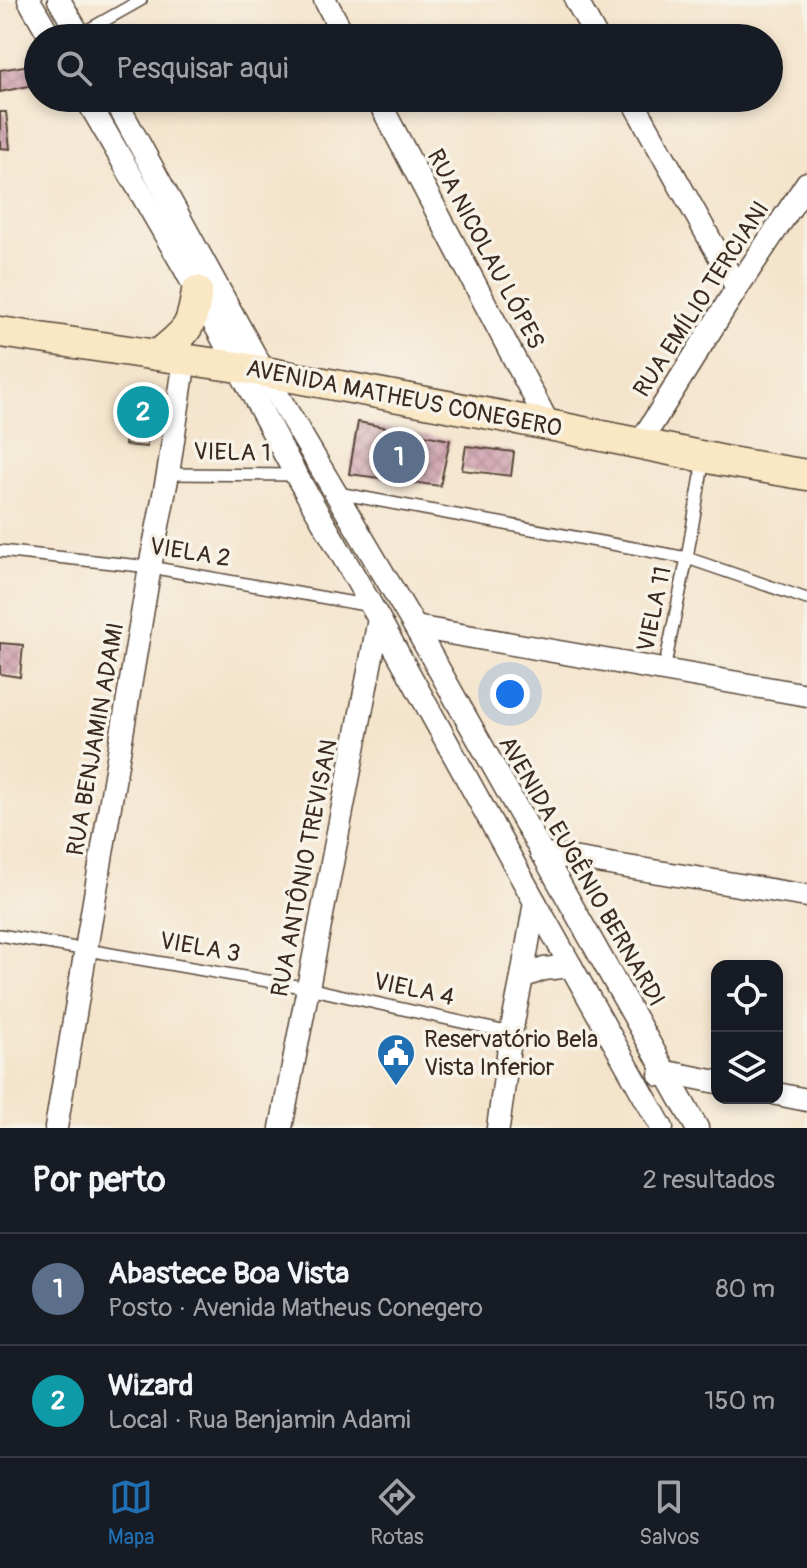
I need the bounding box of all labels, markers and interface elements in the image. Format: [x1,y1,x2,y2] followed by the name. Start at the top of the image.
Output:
[24,24,783,112] search box
[52,46,96,90] icon: search
[116,50,288,87] text: Pesquisar aqui
[421,144,551,354] street label: RUA NICOLAU LÓPES
[627,196,776,403] street label: RUA EMÍLIO TERCIANI
[244,354,564,443] street label: AVENIDA MATHEUS CONEGERO
[117,382,169,442] pin: 2
[373,427,425,487] pin: 1
[193,437,271,468] street label: VIELA 1
[147,532,232,573] street label: VIELA 2
[631,564,678,655] street label: VIELA 11
[61,620,130,858] street label: RUA BENJAMIN ADAMI
[490,674,530,714] your location
[492,731,671,1012] street label: AVENIDA EUGÊNIO BERNARDI
[265,737,344,999] street label: RUA ANTÔNIO TREVISAN
[157,926,242,969] street label: VIELA 3
[711,960,783,1104] map controls
[711,960,783,1032] button: locate
[371,967,457,1012] street label: VIELA 4
[424,1025,598,1082] place label: Reservatório Bela Vista Inferior
[375,1032,417,1087] public building icon: Reservatório Bela Vista Inferior
[711,1032,783,1104] button: layers
[32,1159,165,1202] text: Por perto
[643,1164,775,1196] text: 2 resultados
[108,1255,349,1292] text: Abastece Boa Vista
[53,1273,63,1305] text: 1
[715,1273,775,1305] text: 80 m
[108,1292,483,1324] text: Posto · Avenida Matheus Conegero
[108,1367,193,1404] text: Wizard
[51,1385,65,1417] text: 2
[704,1385,775,1417] text: 150 m
[108,1404,411,1436] text: Local · Rua Benjamin Adami
[108,1475,155,1551] tab: Mapa
[370,1475,424,1551] tab: Rotas
[639,1475,699,1551] tab: Salvos

